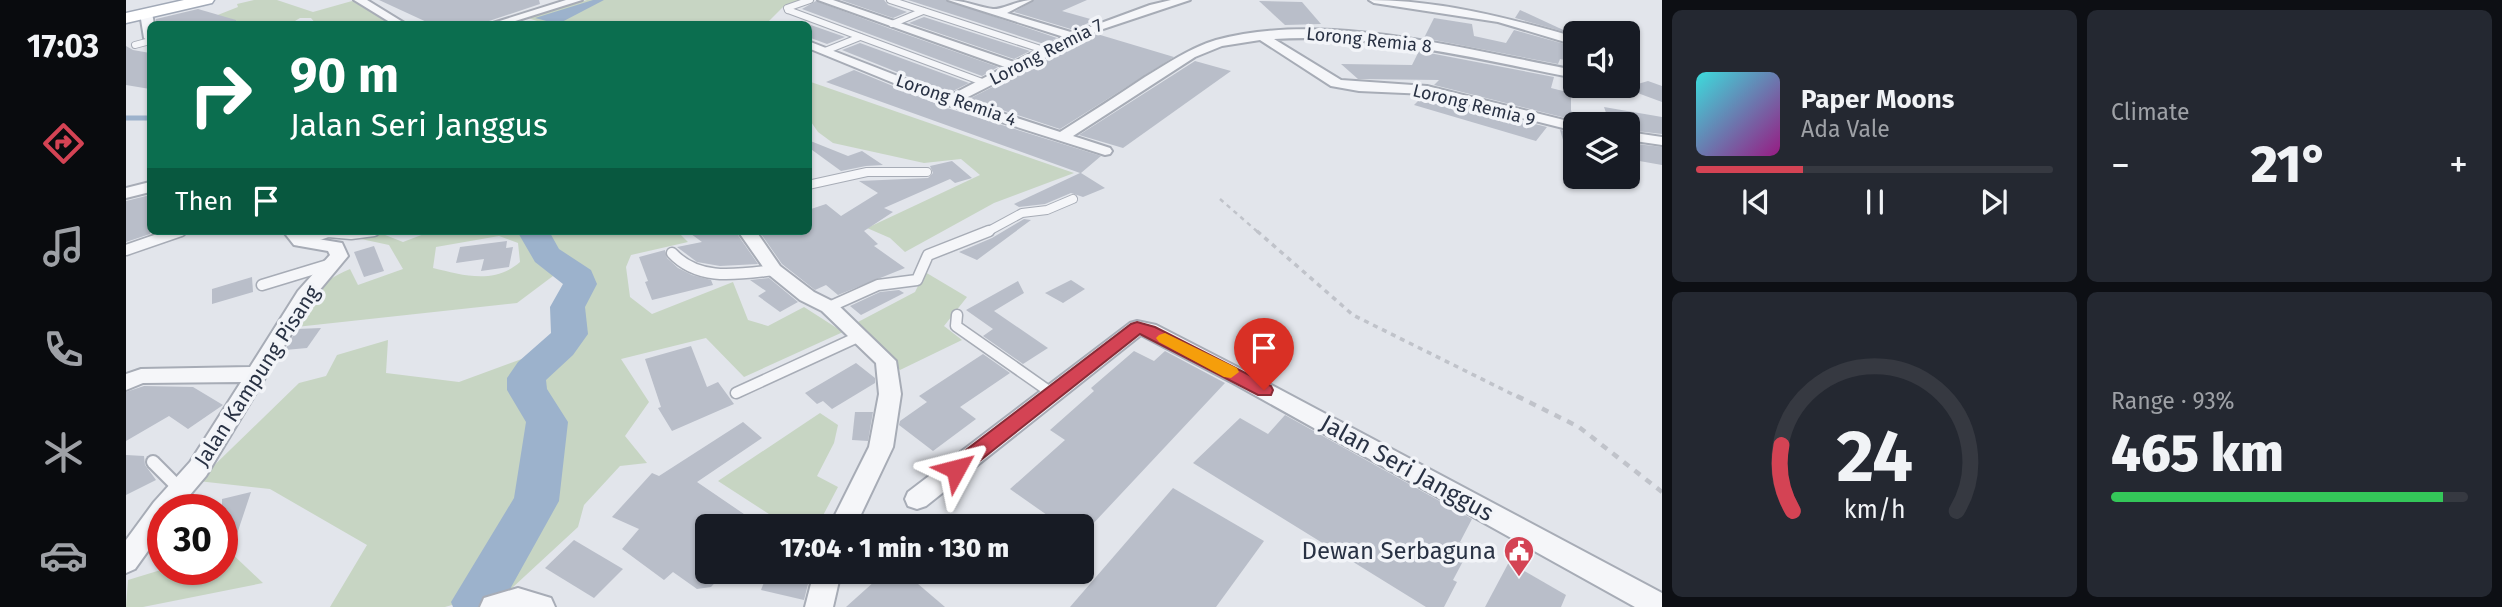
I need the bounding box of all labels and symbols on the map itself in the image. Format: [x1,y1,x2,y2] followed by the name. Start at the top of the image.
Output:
[986,14,1106,90] street label: Lorong Remia 7
[1305,22,1433,58] street label: Lorong Remia 8
[893,69,1019,131] street label: Lorong Remia 4
[1410,79,1538,131] street label: Lorong Remia 9
[189,281,325,471] street label: Jalan Kampung Pisang
[1234,318,1294,390] pin
[1316,409,1498,527] street label: Jalan Seri Janggus
[919,432,993,506] position arrow
[147,494,238,585] speed limit sign: 30
[1502,534,1536,578] public building icon: Dewan Serbaguna
[1301,537,1496,565] place label: Dewan Serbaguna

